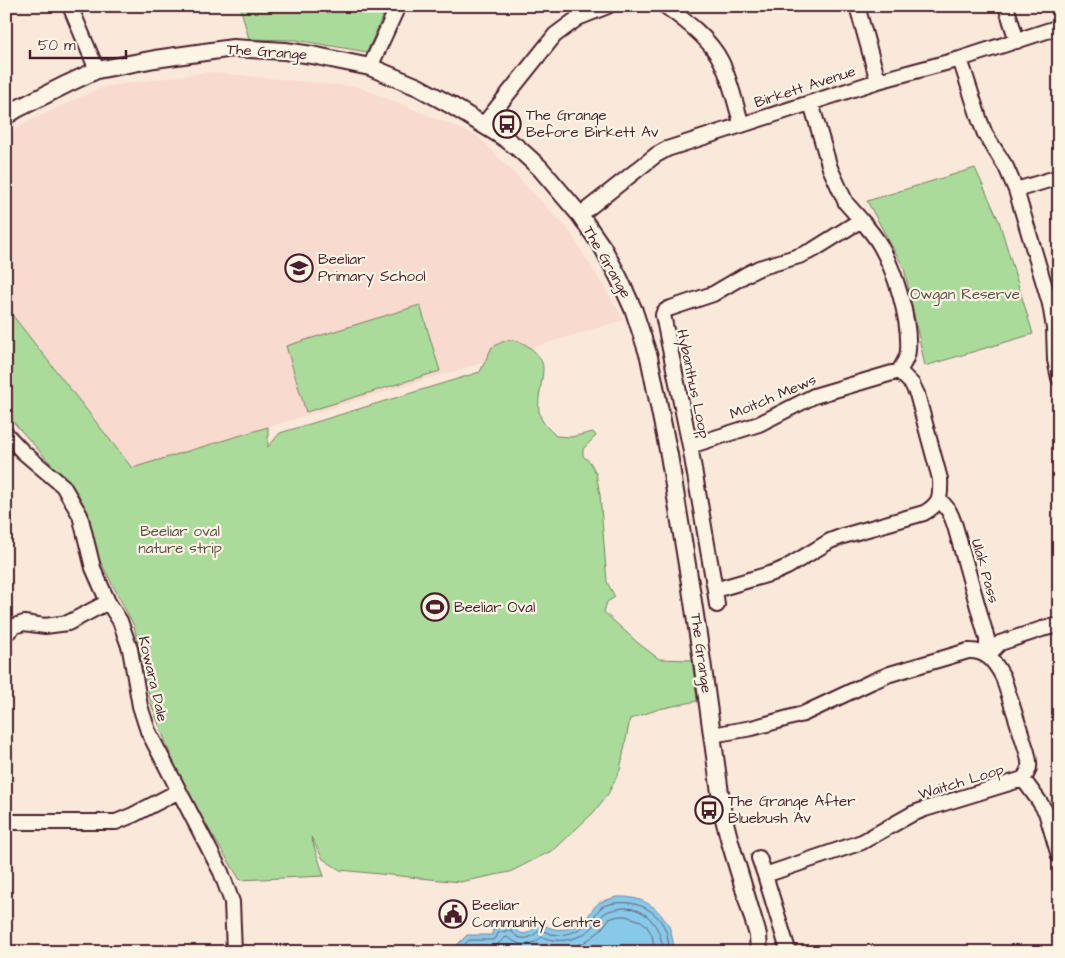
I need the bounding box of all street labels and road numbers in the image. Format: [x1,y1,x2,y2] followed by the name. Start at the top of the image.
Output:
[226,39,308,66] street label: The Grange
[752,61,858,113] street label: Birkett Avenue
[577,222,636,303] street label: The Grange
[670,327,715,441] street label: Hybanthus Loop
[726,369,820,425] street label: Moitch Mews
[966,536,1004,606] street label: Ulak Pass
[684,612,717,694] street label: The Grange
[133,634,173,724] street label: Kowara Dale
[916,759,1006,805] street label: Waitch Loop

